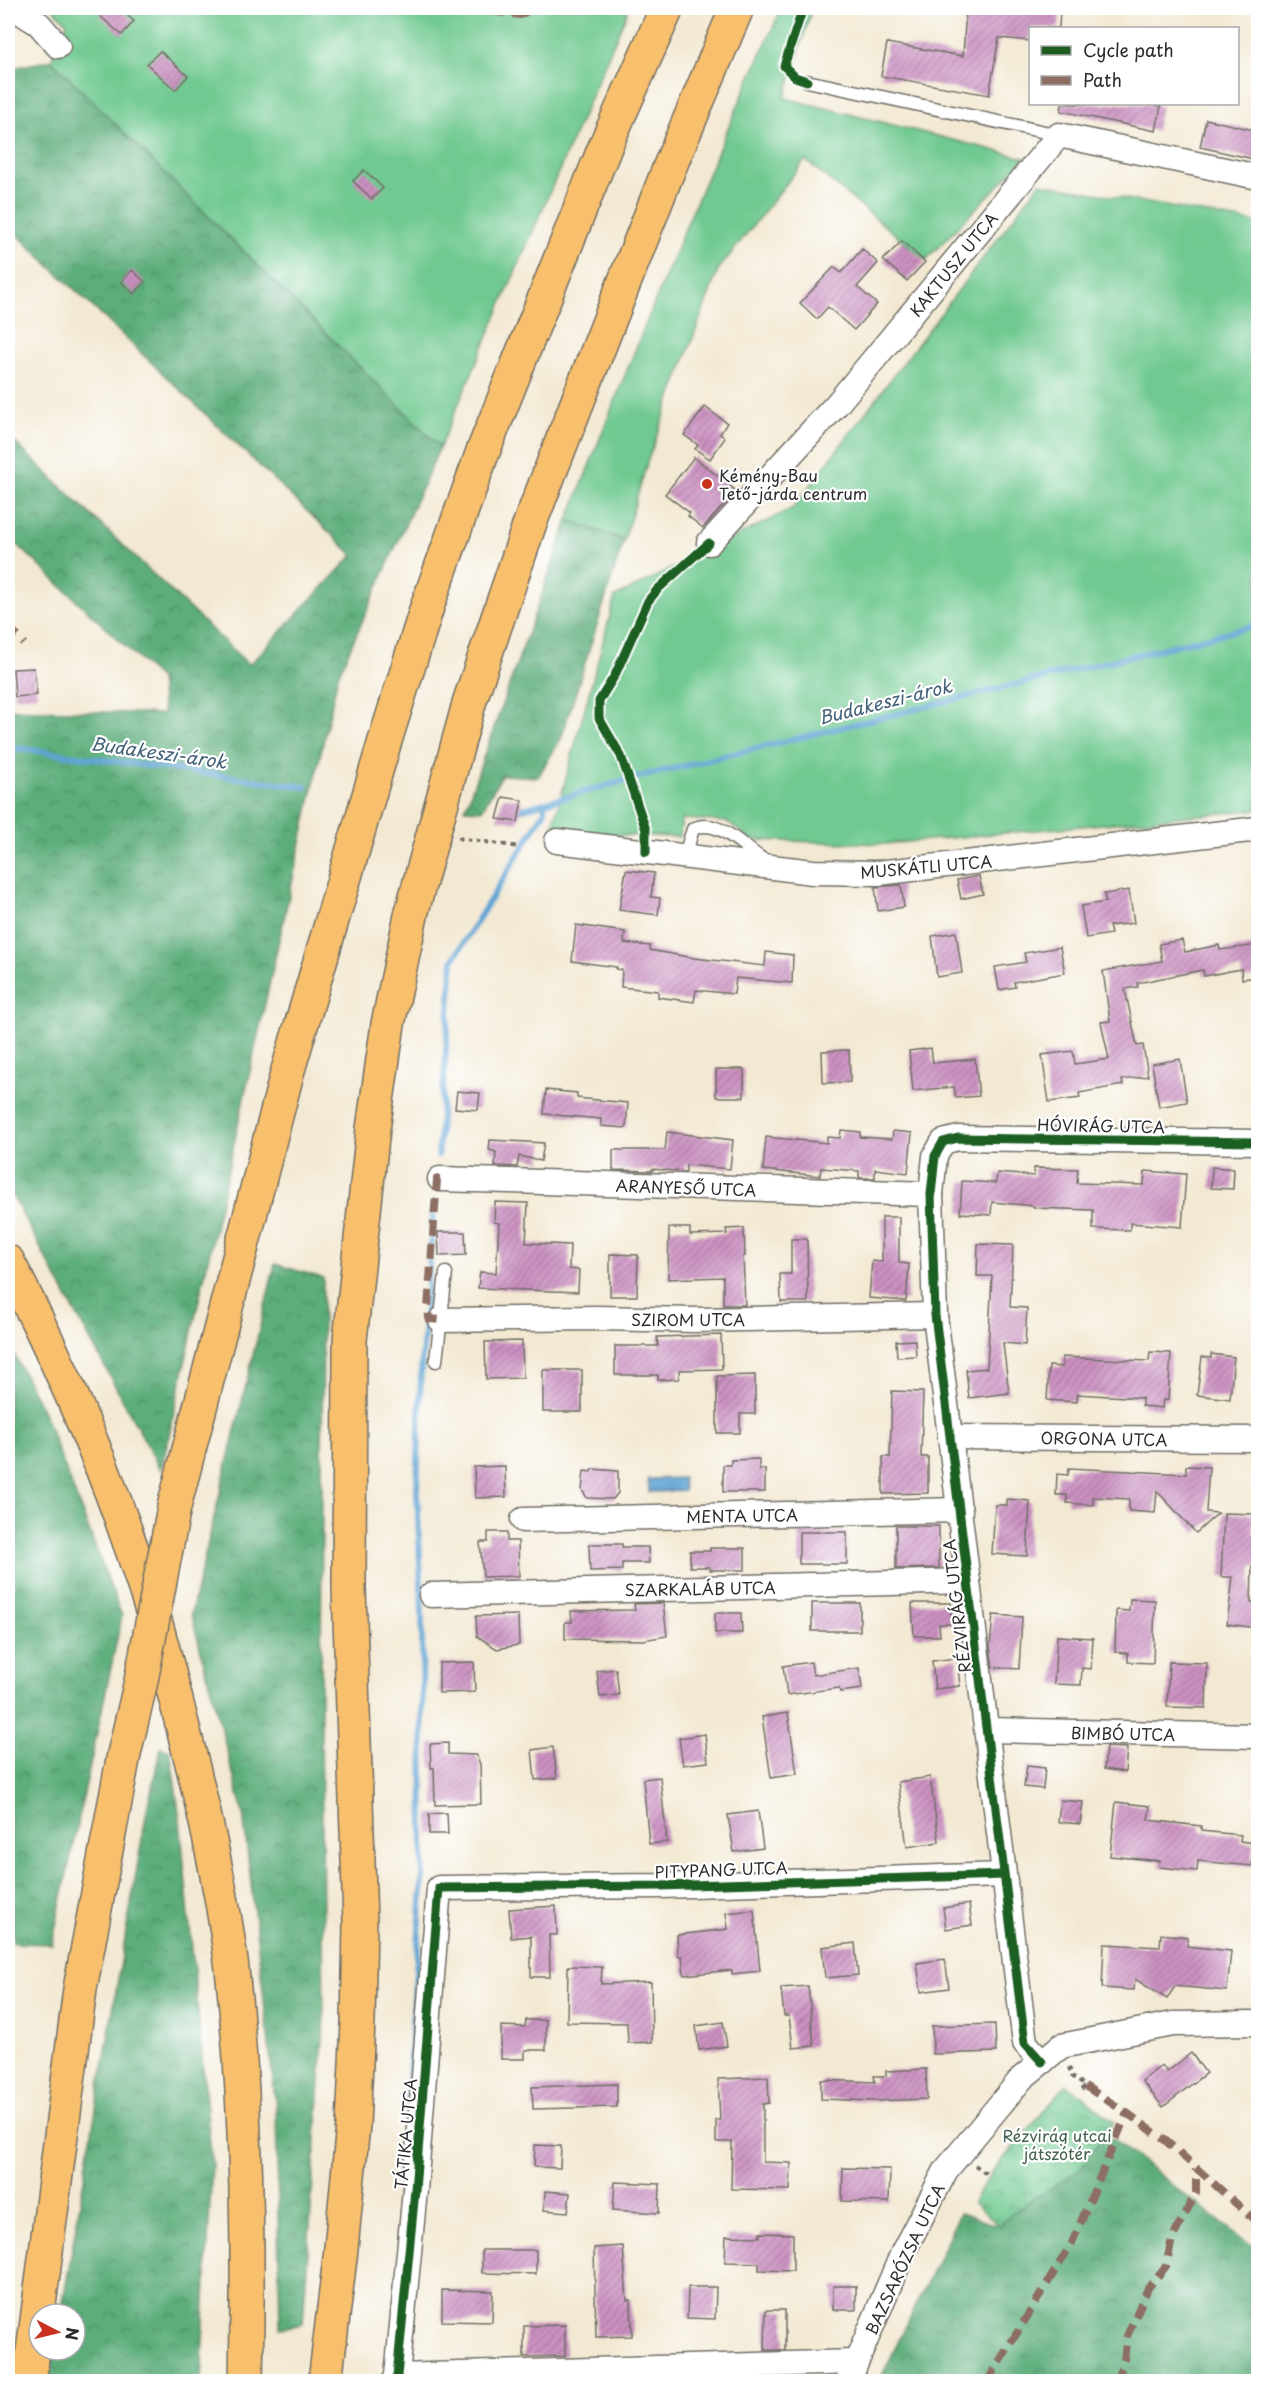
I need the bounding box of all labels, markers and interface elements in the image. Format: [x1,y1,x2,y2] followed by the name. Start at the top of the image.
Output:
[1029,27,1239,105] legend
[1083,36,1174,63] text: Cycle path
[1083,66,1122,93] text: Path
[903,207,1003,321] street label: KAKTUSZ UTCA
[719,463,867,505] place label: Kémény-Bau Tető-járda centrum
[700,477,714,491] marker: Kémény-Bau Tető-járda centrum
[815,671,955,731] water label: Budakeszi-árok
[89,729,229,775] water label: Budakeszi-árok
[859,848,993,884] street label: MUSKÁTLI UTCA
[1037,1112,1165,1138] street label: HÓVIRÁG UTCA
[615,1173,757,1201] street label: ARANYESŐ UTCA
[631,1307,745,1331] street label: SZIROM UTCA
[1040,1425,1168,1451] street label: ORGONA UTCA
[686,1502,798,1528] street label: MENTA UTCA
[936,1538,976,1674] street label: RÉZVIRÁG UTCA
[624,1575,776,1601] street label: SZARKALÁB UTCA
[1071,1720,1175,1746] street label: BIMBÓ UTCA
[654,1855,788,1883] street label: PITYPANG UTCA
[388,2077,422,2191] street label: TÁTIKA UTCA
[1002,2123,1112,2165] park label: Rézvirág utcai játszótér
[858,2180,950,2338] street label: BAZSARÓZSA UTCA
[27,2302,87,2362] north arrow
[60,2326,86,2342] text: N

